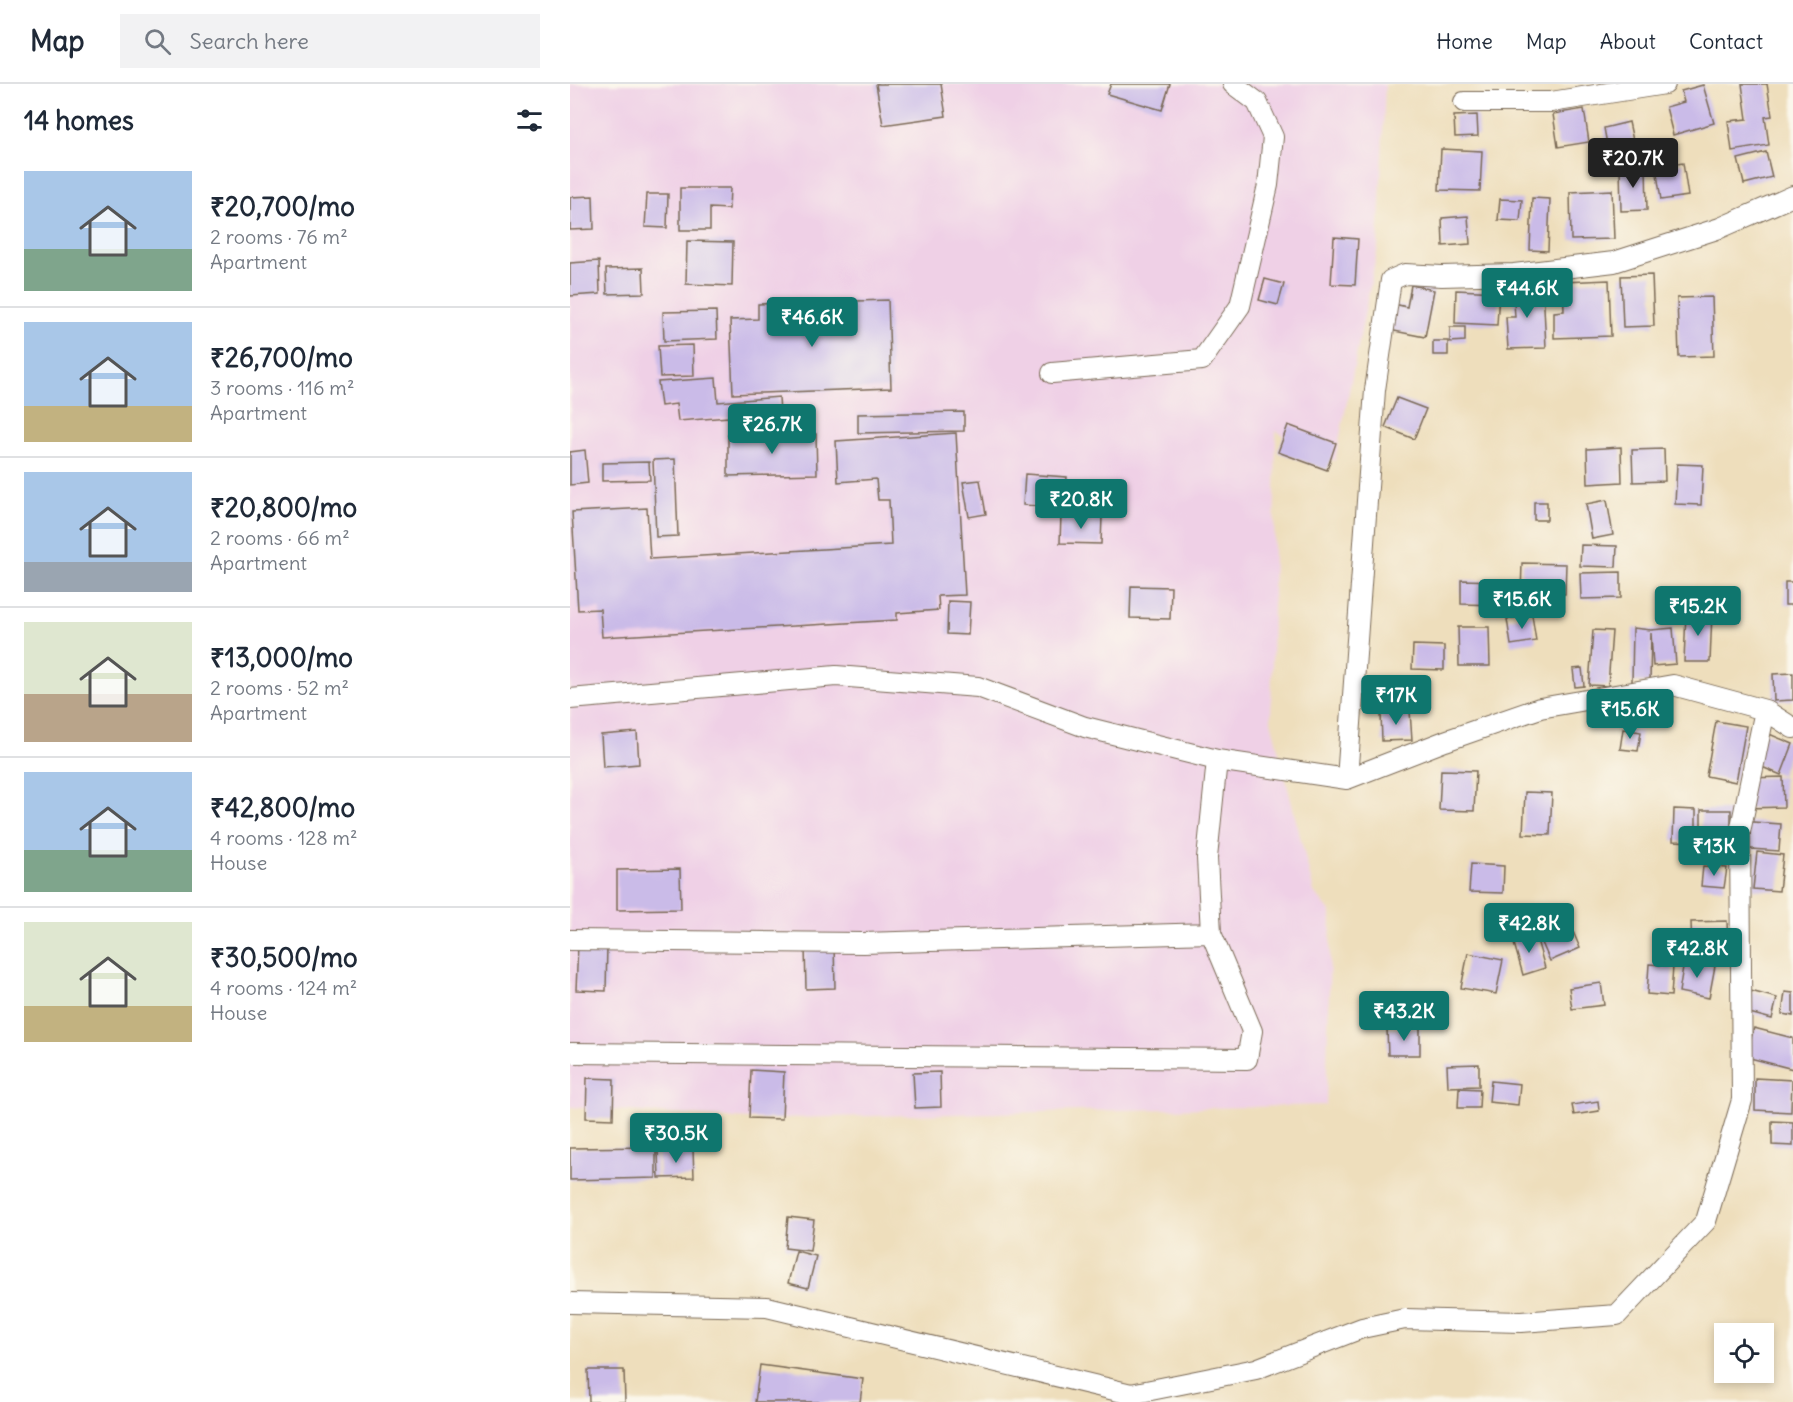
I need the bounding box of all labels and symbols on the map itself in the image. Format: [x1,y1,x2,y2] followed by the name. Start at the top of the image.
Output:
[1584,138,1682,189] pin: ₹20.7K
[1478,268,1576,319] pin: ₹44.6K
[763,297,861,348] pin: ₹46.6K
[723,404,821,455] pin: ₹26.7K
[1032,479,1130,530] pin: ₹20.8K
[1473,579,1571,630] pin: ₹15.6K
[1649,586,1747,637] pin: ₹15.2K
[1360,675,1432,726] pin: ₹17K
[1581,689,1679,740] pin: ₹15.6K
[1678,826,1750,877] pin: ₹13K
[1480,903,1578,954] pin: ₹42.8K
[1648,928,1746,979] pin: ₹42.8K
[1355,991,1453,1042] pin: ₹43.2K
[627,1113,725,1164] pin: ₹30.5K

